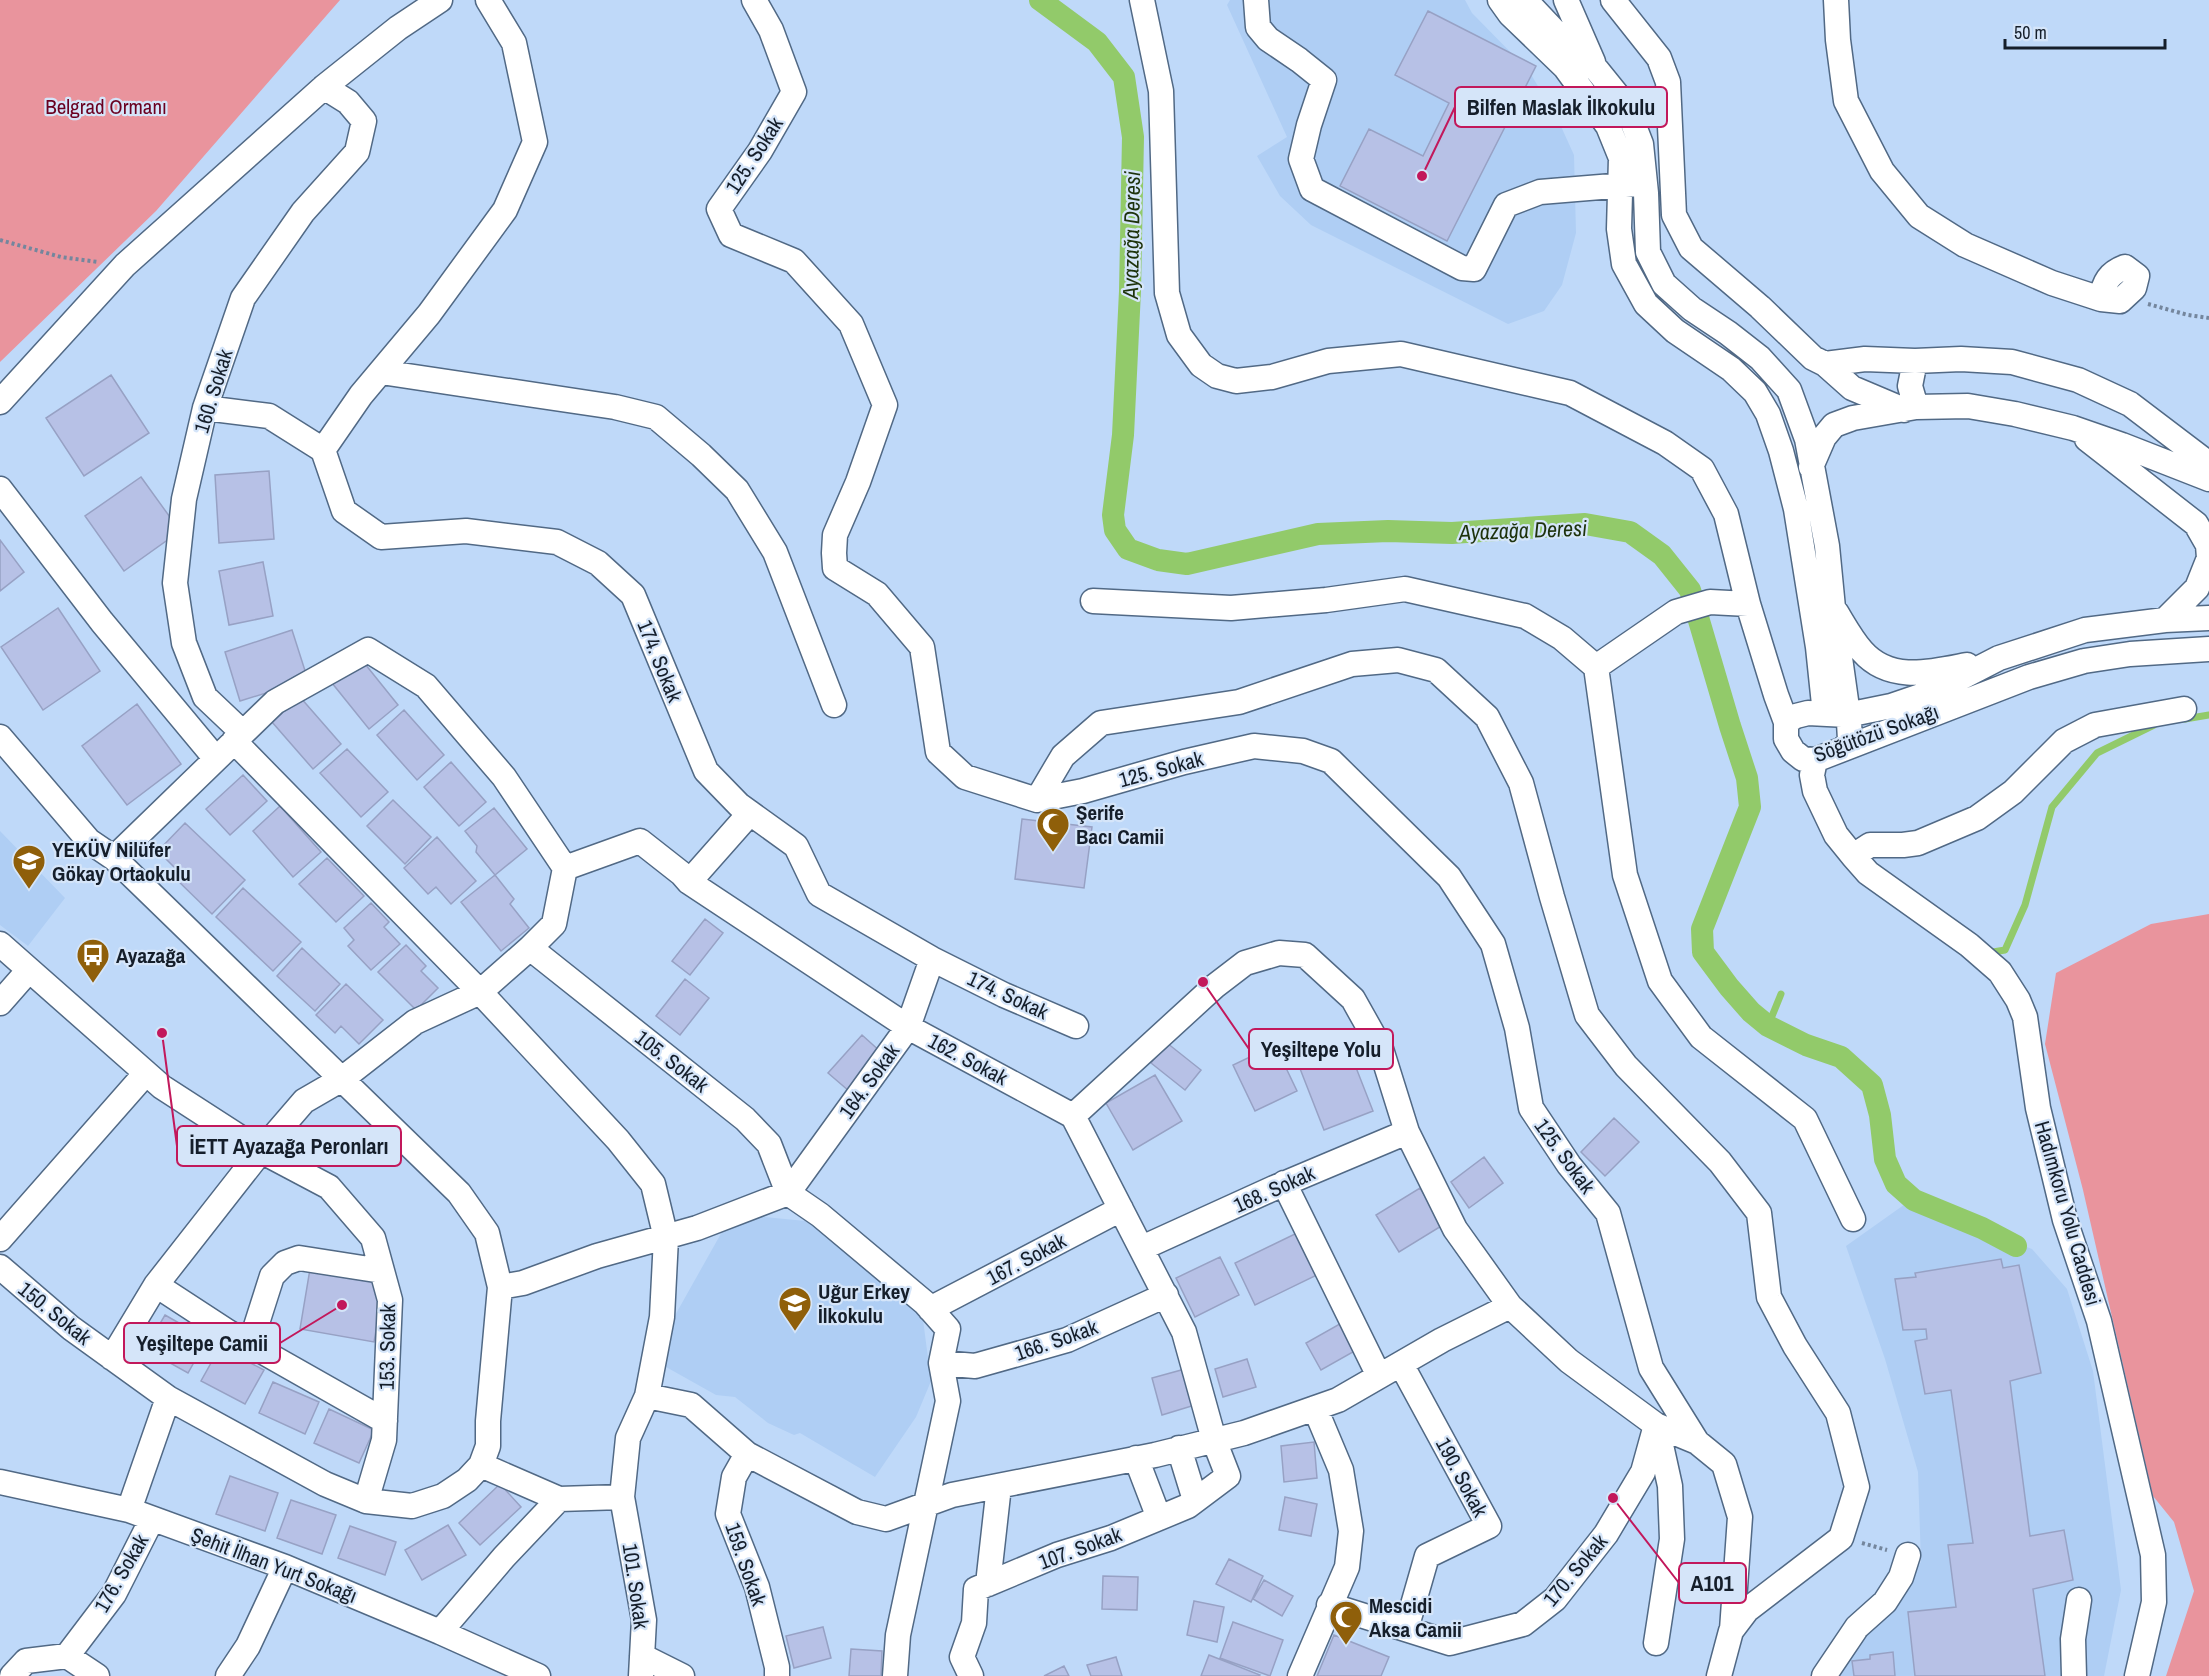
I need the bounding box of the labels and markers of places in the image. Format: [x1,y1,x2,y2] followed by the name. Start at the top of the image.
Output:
[1455,87,1667,127] callout: Bilfen Maslak İlkokulu
[1076,798,1164,851] place label: Şerife Bacı Camii
[1035,806,1071,853] mosque icon: Şerife Bacı Camii
[52,835,191,888] place label: YEKÜV Nilüfer Gökay Ortaokulu
[11,843,47,890] school or university icon: YEKÜV Nilüfer Gökay Ortaokulu
[75,937,111,984] bus stop icon: Ayazağa
[116,941,186,970] place label: Ayazağa
[1249,1029,1393,1069] callout: Yeşiltepe Yolu
[177,1126,401,1166] callout: İETT Ayazağa Peronları
[818,1277,910,1330] place label: Uğur Erkey İlkokulu
[777,1285,813,1332] school or university icon: Uğur Erkey İlkokulu
[124,1323,280,1363] callout: Yeşiltepe Camii
[1679,1563,1746,1603] callout: A101
[1369,1591,1462,1644] place label: Mescidi Aksa Camii
[1328,1599,1364,1646] mosque icon: Mescidi Aksa Camii

